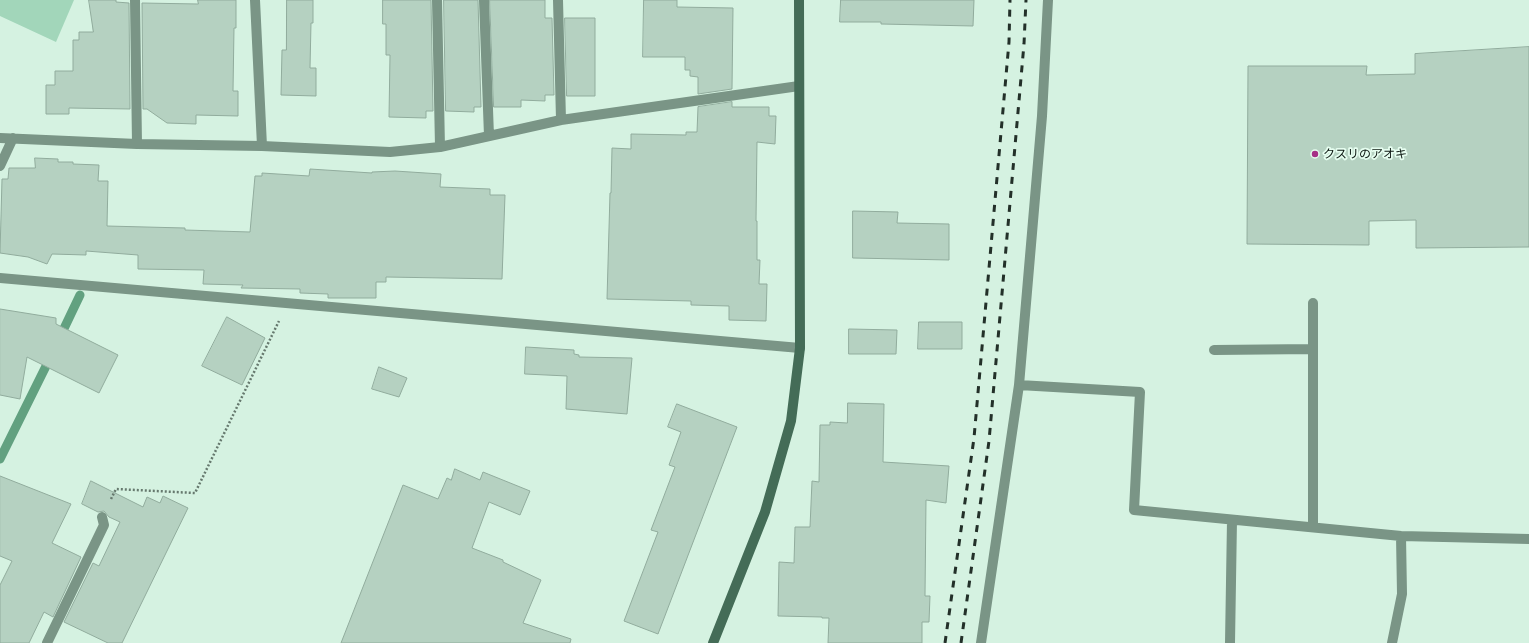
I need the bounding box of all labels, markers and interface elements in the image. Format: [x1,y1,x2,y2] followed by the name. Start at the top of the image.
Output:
[1323,147,1407,161] place label: クスリのアオキ
[1310,149,1320,159] marker: クスリのアオキ

